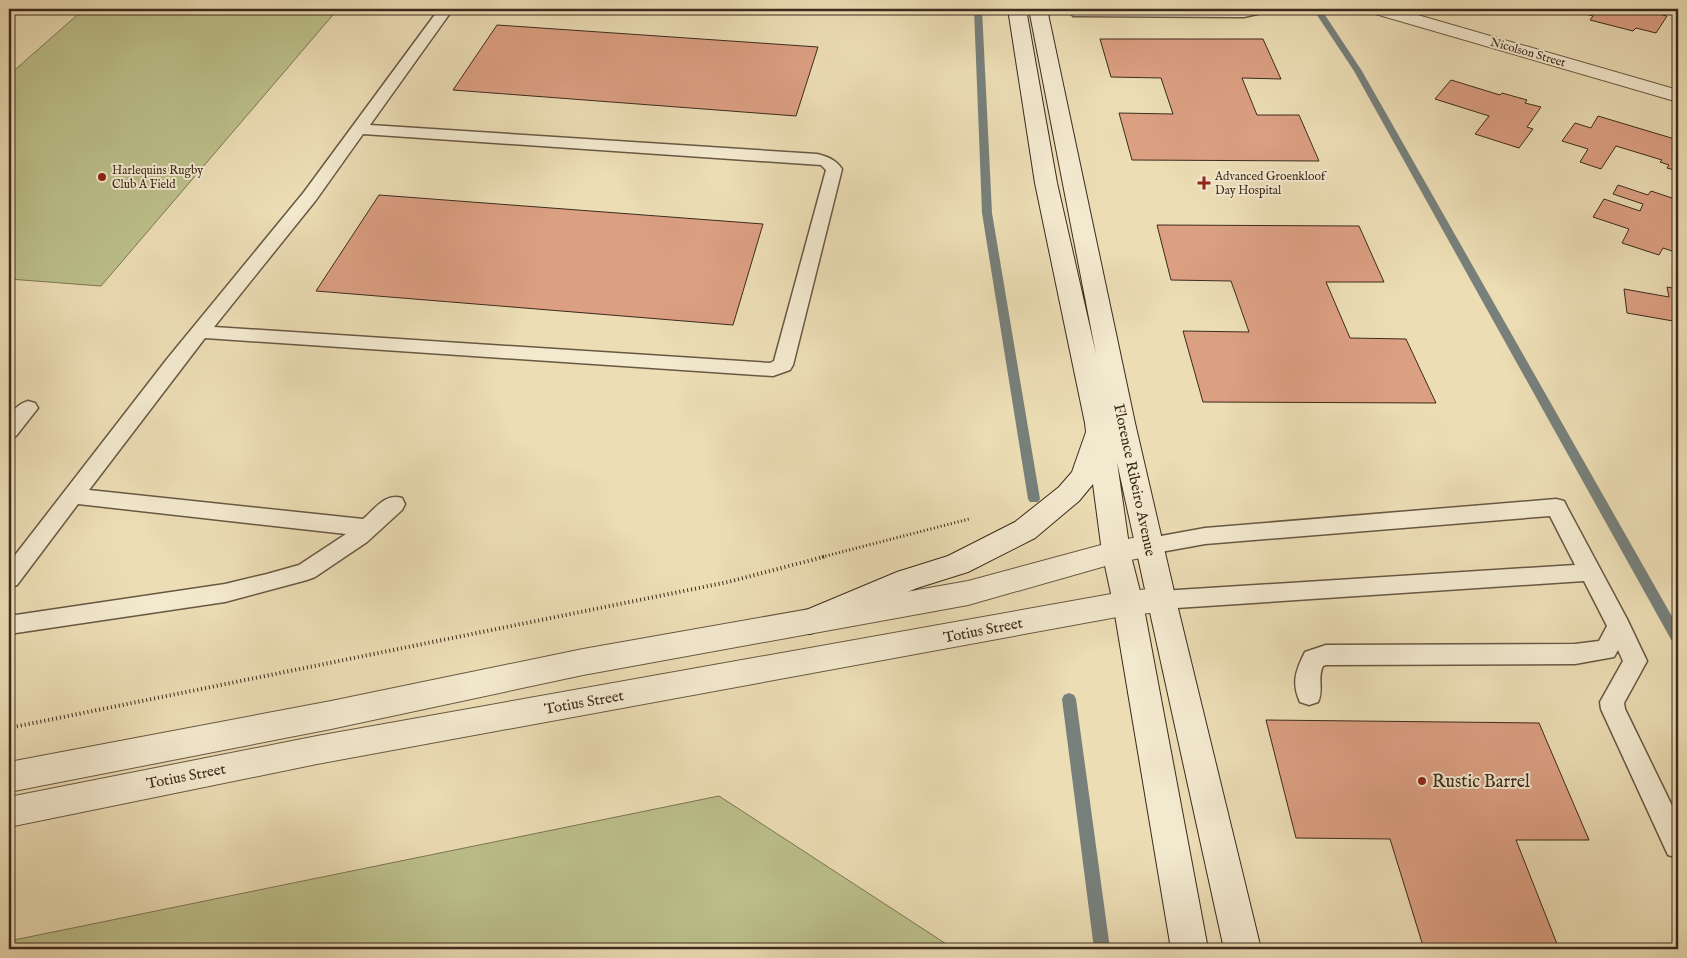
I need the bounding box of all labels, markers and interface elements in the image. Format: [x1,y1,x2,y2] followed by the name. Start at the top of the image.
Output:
[1488,35,1567,70] street label: Nicolson Street
[112,163,203,192] place label: Harlequins Rugby Club A Field
[1214,169,1328,199] place label: Advanced Groenkloof Day Hospital
[96,171,108,183] marker: Harlequins Rugby Club A Field
[1197,176,1211,190] marker: Advanced Groenkloof Day Hospital
[1109,402,1160,558] street label: Florence Ribeiro Avenue
[942,614,1024,647] street label: Totius Street
[543,686,625,719] street label: Totius Street
[145,760,227,793] street label: Totius Street
[1432,771,1530,794] place label: Rustic Barrel
[1416,775,1428,787] marker: Rustic Barrel

